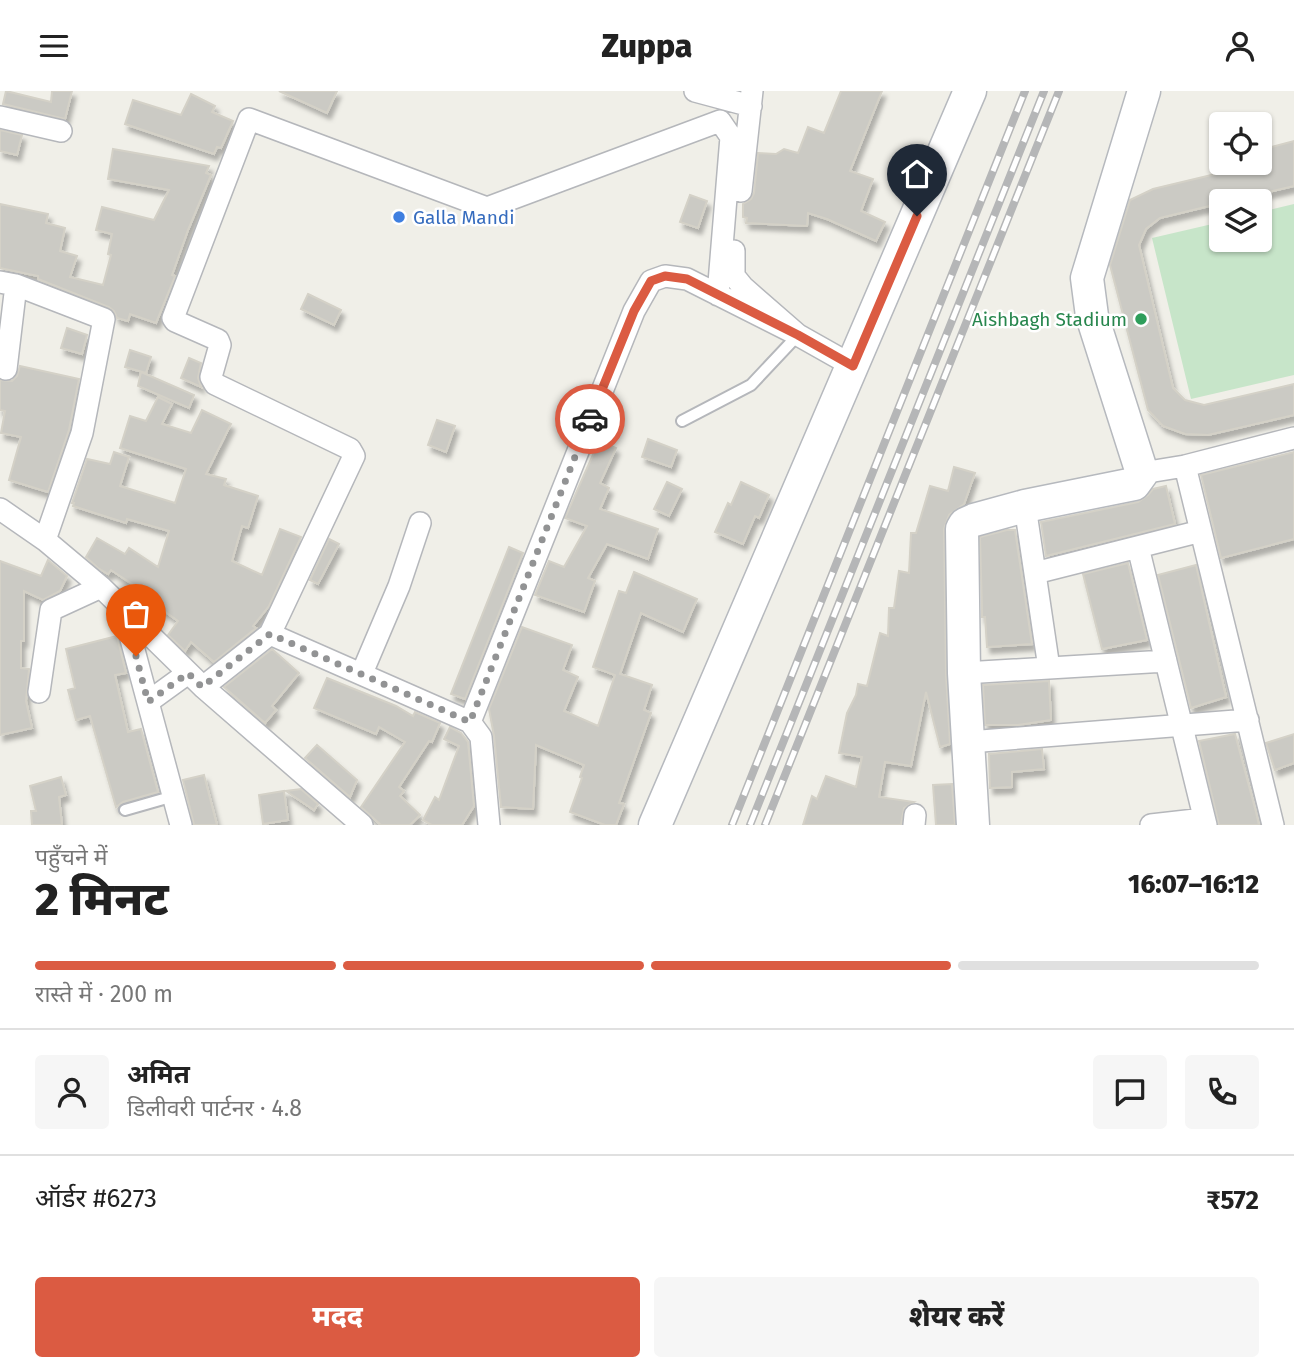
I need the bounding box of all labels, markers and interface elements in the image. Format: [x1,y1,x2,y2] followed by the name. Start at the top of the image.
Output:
[35,27,73,65] icon: menu
[602,27,692,65] text: Zuppa
[1221,27,1259,65] icon: person
[1209,112,1272,252] map controls
[1209,112,1272,175] button: locate
[887,144,947,216] pin
[898,155,936,193] icon: home
[1209,189,1272,252] button: layers
[413,206,515,229] place label: Galla Mandi
[391,209,407,225] marker: Galla Mandi
[972,308,1127,331] place label: Aishbagh Stadium
[1133,311,1149,327] marker: Aishbagh Stadium
[555,384,625,454] courier
[571,400,609,438] icon: car
[106,584,166,656] pin
[117,595,155,633] icon: bag
[35,843,108,871] text: पहुँचने में
[1128,869,1259,900] text: 16:07–16:12
[35,872,169,927] text: 2 मिनट
[35,980,173,1008] text: रास्ते में · 200 m
[35,1055,109,1129] button: person
[1093,1055,1167,1129] button: chat
[1185,1055,1259,1129] button: phone
[127,1059,190,1090] text: अमित
[127,1094,302,1122] text: डिलीवरी पार्टनर · 4.8
[35,1183,157,1214] text: ऑर्डर #6273
[1206,1185,1259,1216] text: ₹572
[35,1277,640,1357] button: मदद
[654,1277,1259,1357] button: शेयर करें

